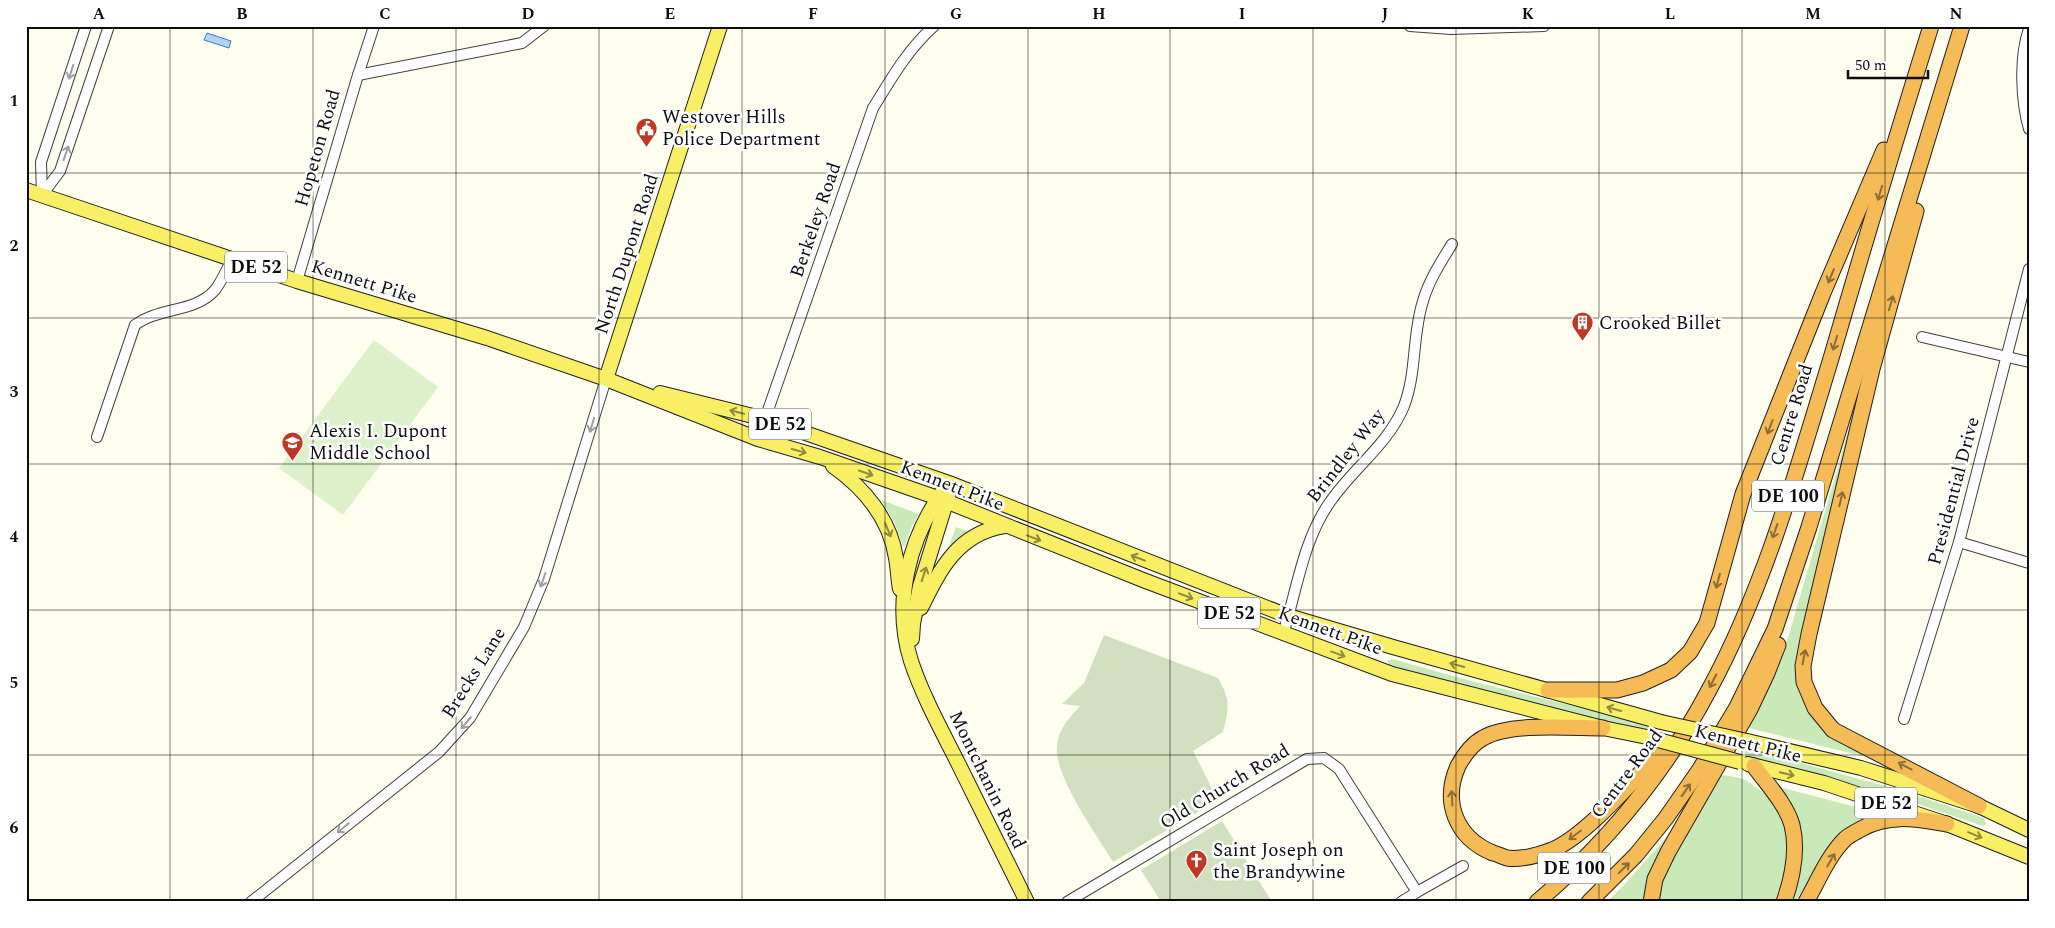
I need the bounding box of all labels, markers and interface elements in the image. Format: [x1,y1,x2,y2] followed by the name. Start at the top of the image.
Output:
[93,2,106,26] text: A
[236,2,248,26] text: B
[379,2,391,26] text: C
[522,2,535,26] text: D
[665,2,675,26] text: E
[808,2,818,26] text: F
[950,2,962,26] text: G
[1092,2,1106,26] text: H
[1239,2,1245,26] text: I
[1382,2,1389,26] text: J
[1522,2,1535,26] text: K
[1665,2,1675,26] text: L
[1805,2,1821,26] text: M
[1949,2,1963,26] text: N
[1848,48,1928,80] scale bar
[1855,54,1887,77] text: 50 m
[66,64,75,80] one-way arrow
[287,86,349,210] street label: Hopeton Road
[10,89,18,113] text: 1
[662,103,821,154] place label: Westover Hills Police Department
[634,116,658,147] public building icon: Westover Hills Police Department
[62,146,71,162] one-way arrow
[783,158,849,282] street label: Berkeley Road
[587,170,667,338] street label: North Dupont Road
[1875,185,1885,201] one-way arrow
[10,234,19,258] text: 2
[225,252,287,282] road number: DE 52
[307,252,421,312] street label: Kennett Pike
[1825,268,1835,283] one-way arrow
[1886,295,1896,311] one-way arrow
[1599,309,1722,338] place label: Crooked Billet
[1571,311,1595,342] building icon: Crooked Billet
[1830,335,1840,351] one-way arrow
[1763,360,1821,470] street label: Centre Road
[10,380,19,404] text: 3
[1300,402,1393,509] street label: Brindley Way
[729,407,745,416] one-way arrow
[749,408,811,439] road number: DE 52
[1920,414,1988,568] street label: Presidential Drive
[309,417,447,468] place label: Alexis I. Dupont Middle School
[587,417,596,433] one-way arrow
[1765,419,1774,434] one-way arrow
[281,430,305,461] school or university icon: Alexis I. Dupont Middle School
[791,447,807,457] one-way arrow
[896,453,1008,519] street label: Kennett Pike
[858,469,874,478] one-way arrow
[1752,481,1824,512] road number: DE 100
[1837,491,1846,507] one-way arrow
[883,522,893,537] one-way arrow
[1770,523,1779,539] one-way arrow
[10,525,19,549] text: 4
[1027,534,1042,543] one-way arrow
[1130,553,1146,562] one-way arrow
[920,567,929,582] one-way arrow
[538,572,547,588] one-way arrow
[1713,572,1722,588] one-way arrow
[1178,592,1193,602] one-way arrow
[1198,598,1260,628] road number: DE 52
[1274,599,1386,663] street label: Kennett Pike
[434,622,514,724] street label: Brecks Lane
[1329,650,1345,659] one-way arrow
[1800,650,1810,666] one-way arrow
[1450,660,1466,669] one-way arrow
[10,671,18,695] text: 5
[1708,674,1718,689] one-way arrow
[1606,703,1622,713] one-way arrow
[941,706,1033,854] street label: Montchanin Road
[460,716,472,729] one-way arrow
[1691,717,1805,771] street label: Kennett Pike
[1584,723,1670,825] street label: Centre Road
[1154,737,1296,837] street label: Old Church Road
[1898,761,1913,771] one-way arrow
[1779,770,1795,779] one-way arrow
[1681,783,1691,797] one-way arrow
[1855,788,1917,818] road number: DE 52
[1448,790,1457,806] one-way arrow
[10,816,19,840] text: 6
[337,823,350,834] one-way arrow
[1569,829,1582,840] one-way arrow
[1967,831,1982,840] one-way arrow
[1213,836,1346,887] place label: Saint Joseph on the Brandywine
[1185,849,1209,880] church icon: Saint Joseph on the Brandywine
[1538,852,1610,884] road number: DE 100
[1826,852,1836,867] one-way arrow
[1618,862,1630,874] one-way arrow

